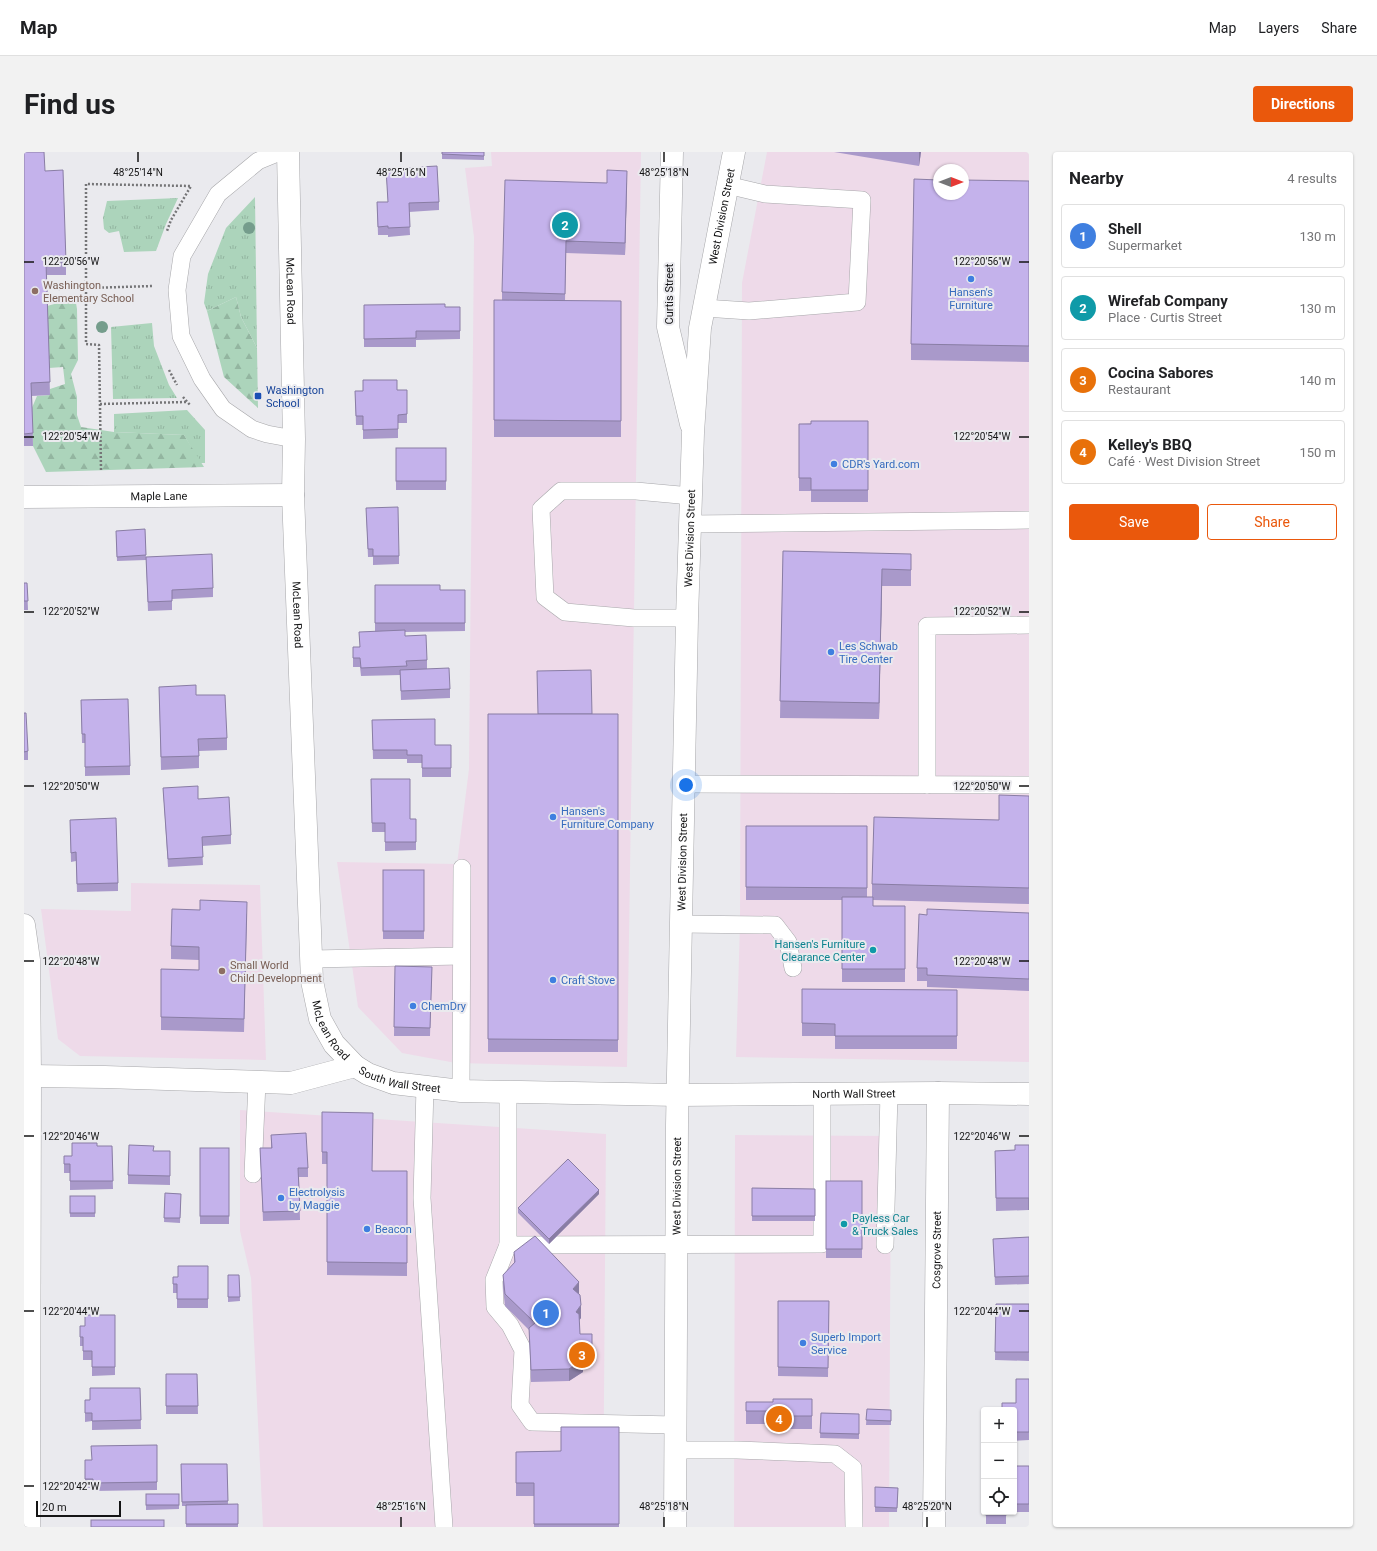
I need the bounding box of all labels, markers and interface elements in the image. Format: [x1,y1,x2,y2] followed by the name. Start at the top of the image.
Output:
[20,16,58,39] text: Map
[1209,20,1236,36] text: Map
[1258,20,1299,36] text: Layers
[1321,20,1357,36] text: Share
[1253,86,1353,122] button: Directions
[24,88,115,121] text: Find us
[933,164,969,200] north arrow
[113,167,163,178] text: 48°25'14"N
[376,167,426,178] text: 48°25'16"N
[639,167,689,178] text: 48°25'18"N
[706,167,738,266] street label: West Division Street
[1069,168,1124,188] text: Nearby
[1287,171,1337,186] text: 4 results
[552,210,578,240] pin: 2
[1108,220,1142,238] text: Shell
[1079,229,1087,244] text: 1
[1299,229,1336,244] text: 130 m
[1108,238,1182,253] text: Supermarket
[43,256,100,267] text: 122°20'56"W
[954,256,1011,267] text: 122°20'56"W
[283,257,298,325] street label: McLean Road
[663,263,676,324] street label: Curtis Street
[966,274,976,284] marker: Hansen's Furniture
[43,279,134,305] place label: Washington Elementary School
[30,286,40,296] marker: Washington Elementary School
[949,286,993,312] place label: Hansen's Furniture
[1108,292,1228,310] text: Wirefab Company
[1079,301,1087,316] text: 2
[1299,301,1336,316] text: 130 m
[1108,310,1222,325] text: Place · Curtis Street
[1108,364,1214,382] text: Cocina Sabores
[1079,373,1087,388] text: 3
[1299,373,1336,388] text: 140 m
[1108,382,1171,397] text: Restaurant
[266,384,324,410] place label: Washington School
[253,391,263,401] marker: Washington School
[43,431,100,442] text: 122°20'54"W
[954,431,1011,442] text: 122°20'54"W
[1108,436,1192,454] text: Kelley's BBQ
[1079,445,1087,460] text: 4
[1299,445,1336,460] text: 150 m
[1108,454,1260,469] text: Café · West Division Street
[842,458,920,471] place label: CDR's Yard.com
[829,459,839,469] marker: CDR's Yard.com
[682,489,698,587] street label: West Division Street
[131,490,188,503] street label: Maple Lane
[1069,504,1199,540] button: Save
[1207,504,1337,540] button: Share
[289,581,305,649] street label: McLean Road
[43,606,100,617] text: 122°20'52"W
[954,606,1011,617] text: 122°20'52"W
[839,640,898,666] place label: Les Schwab Tire Center
[826,647,836,657] marker: Les Schwab Tire Center
[676,775,696,795] your location
[43,781,100,792] text: 122°20'50"W
[954,781,1011,792] text: 122°20'50"W
[561,805,655,831] place label: Hansen's Furniture Company
[548,812,558,822] marker: Hansen's Furniture Company
[675,813,690,911] street label: West Division Street
[775,938,865,964] place label: Hansen's Furniture Clearance Center
[868,945,878,955] marker: Hansen's Furniture Clearance Center
[43,956,100,967] text: 122°20'48"W
[954,956,1011,967] text: 122°20'48"W
[230,959,322,985] place label: Small World Child Development
[217,966,227,976] marker: Small World Child Development
[561,974,615,987] place label: Craft Stove
[548,975,558,985] marker: Craft Stove
[309,999,352,1063] street label: McLean Road
[421,1000,467,1013] place label: ChemDry
[408,1001,418,1011] marker: ChemDry
[356,1064,442,1096] street label: South Wall Street
[812,1087,896,1101] street label: North Wall Street
[43,1131,100,1142] text: 122°20'46"W
[954,1131,1011,1142] text: 122°20'46"W
[670,1137,684,1235] street label: West Division Street
[289,1186,345,1212] place label: Electrolysis by Maggie
[276,1193,286,1203] marker: Electrolysis by Maggie
[930,1211,944,1289] street label: Cosgrove Street
[852,1212,918,1238] place label: Payless Car & Truck Sales
[839,1219,849,1229] marker: Payless Car & Truck Sales
[375,1223,412,1236] place label: Beacon
[362,1224,372,1234] marker: Beacon
[533,1298,559,1328] pin: 1
[43,1306,100,1317] text: 122°20'44"W
[954,1306,1011,1317] text: 122°20'44"W
[811,1331,881,1357] place label: Superb Import Service
[798,1338,808,1348] marker: Superb Import Service
[569,1340,595,1370] pin: 3
[766,1404,792,1434] pin: 4
[981,1407,1017,1515] map controls
[981,1407,1017,1443] button: +
[981,1443,1017,1479] button: −
[981,1479,1017,1515] button: locate
[43,1481,100,1492] text: 122°20'42"W
[36,1499,121,1518] scale bar
[42,1501,67,1514] text: 20 m
[376,1501,426,1512] text: 48°25'16"N
[639,1501,689,1512] text: 48°25'18"N
[902,1501,952,1512] text: 48°25'20"N

